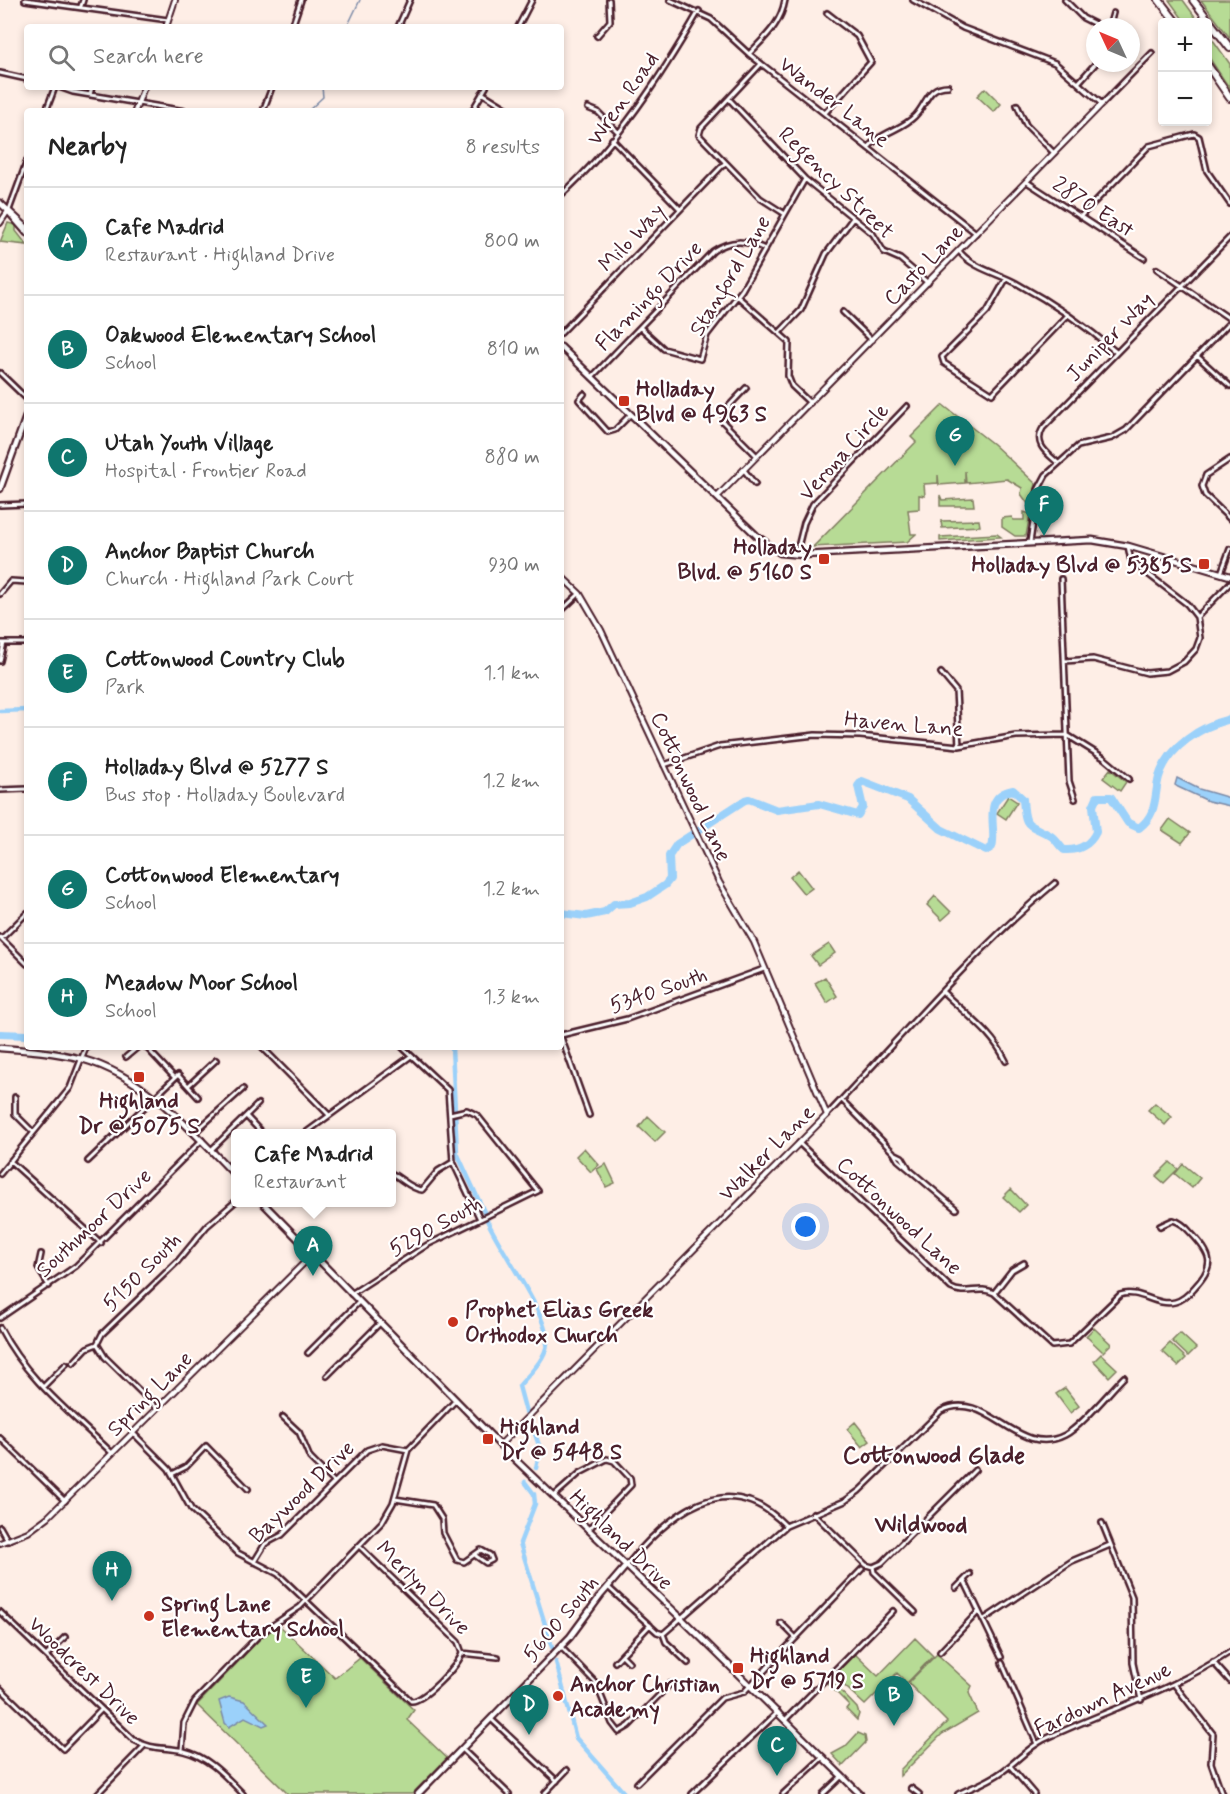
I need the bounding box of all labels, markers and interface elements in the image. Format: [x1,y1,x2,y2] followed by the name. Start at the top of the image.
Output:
[1086,18,1140,72] north arrow
[1158,18,1212,126] map controls
[1158,18,1212,72] button: +
[24,24,564,90] search box
[45,41,78,74] icon: search
[93,43,204,71] text: Search here
[581,47,666,151] street label: Wren Road
[773,51,895,155] street label: Wander Lane
[1158,72,1212,126] button: −
[770,121,900,248] street label: Regency Street
[48,130,127,164] text: Nearby
[466,134,540,161] text: 8 results
[1047,171,1139,245] street label: 2870 East
[593,198,672,279] street label: Milo Way
[684,210,779,343] street label: Stanford Lane
[105,214,224,242] text: Cafe Madrid
[878,218,971,312] street label: Casto Lane
[61,228,74,255] text: A
[484,228,540,255] text: 800 m
[590,235,711,360] street label: Flamingo Drive
[105,242,335,269] text: Restaurant · Highland Drive
[1061,286,1160,388] street label: Juniper Way
[105,322,376,350] text: Oakwood Elementary School
[61,336,74,363] text: B
[487,336,540,363] text: 810 m
[105,350,157,377] text: School
[636,376,767,429] place label: Holladay Blvd @ 4963 S
[617,394,631,408] marker: Holladay Blvd @ 4963 S
[793,397,896,507] street label: Verona Circle
[936,416,974,466] pin: G
[105,430,273,458] text: Utah Youth Village
[60,444,75,471] text: C
[484,444,540,471] text: 880 m
[105,458,307,485] text: Hospital · Frontier Road
[1024,486,1064,536] pin: F
[677,534,812,587] place label: Holladay Blvd. @ 5160 S
[105,538,314,566] text: Anchor Baptist Church
[61,552,74,579] text: D
[488,552,540,579] text: 930 m
[817,552,831,566] marker: Holladay Blvd. @ 5160 S
[971,552,1192,580] place label: Holladay Blvd @ 5385 S
[1197,557,1211,571] marker: Holladay Blvd @ 5385 S
[105,566,355,593] text: Church · Highland Park Court
[105,646,345,674] text: Cottonwood Country Club
[62,660,73,687] text: E
[483,660,540,687] text: 1.1 km
[105,674,145,701] text: Park
[843,706,965,744] street label: Haven Lane
[643,708,737,866] street label: Cottonwood Lane
[105,754,328,782] text: Holladay Blvd @ 5277 S
[62,768,73,795] text: F
[483,768,540,795] text: 1.2 km
[105,782,345,809] text: Bus stop · Holladay Boulevard
[105,862,339,890] text: Cottonwood Elementary
[61,876,74,903] text: G
[483,876,540,903] text: 1.2 km
[105,890,157,917] text: School
[606,961,711,1021] street label: 5340 South
[105,970,298,998] text: Meadow Moor School
[61,984,74,1011] text: H
[483,984,540,1011] text: 1.3 km
[105,998,157,1025] text: School
[132,1070,146,1084] marker: Highland Dr @ 5075 S
[78,1088,200,1141] place label: Highland Dr @ 5075 S
[713,1099,822,1208] street label: Walker Lane
[231,1129,396,1207] popup
[254,1141,373,1169] text: Cafe Madrid
[830,1151,967,1282] street label: Cottonwood Lane
[31,1163,158,1284] street label: Southmoor Drive
[254,1169,347,1196] text: Restaurant
[384,1190,488,1264] street label: 5290 South
[791,1212,820,1241] your location
[294,1226,332,1276] pin: A
[97,1227,188,1318] street label: 5150 South
[465,1297,653,1350] place label: Prophet Elias Greek Orthodox Church
[446,1315,460,1329] marker: Prophet Elias Greek Orthodox Church
[102,1346,201,1445] street label: Spring Lane
[500,1414,622,1467] place label: Highland Dr @ 5448 S
[481,1432,495,1446] marker: Highland Dr @ 5448 S
[244,1435,361,1550] street label: Baywood Drive
[843,1441,1025,1472] district label: Cottonwood Glade
[561,1484,678,1599] street label: Highland Drive
[874,1510,967,1541] district label: Wildwood
[369,1535,476,1642] street label: Merlyn Drive
[92,1552,132,1601] pin: H
[517,1570,606,1668] street label: 5600 South
[161,1591,344,1644] place label: Spring Lane Elementary School
[142,1609,156,1623] marker: Spring Lane Elementary School
[22,1611,146,1732] street label: Woodcrest Drive
[750,1643,864,1696] place label: Highland Dr @ 5719 S
[1030,1656,1176,1744] street label: Fardown Avenue
[286,1658,326,1708] pin: E
[731,1661,745,1675] marker: Highland Dr @ 5719 S
[570,1671,720,1725] place label: Anchor Christian Academy
[874,1676,914,1726] pin: B
[510,1686,548,1735] pin: D
[551,1689,565,1703] marker: Anchor Christian Academy
[758,1726,796,1776] pin: C

